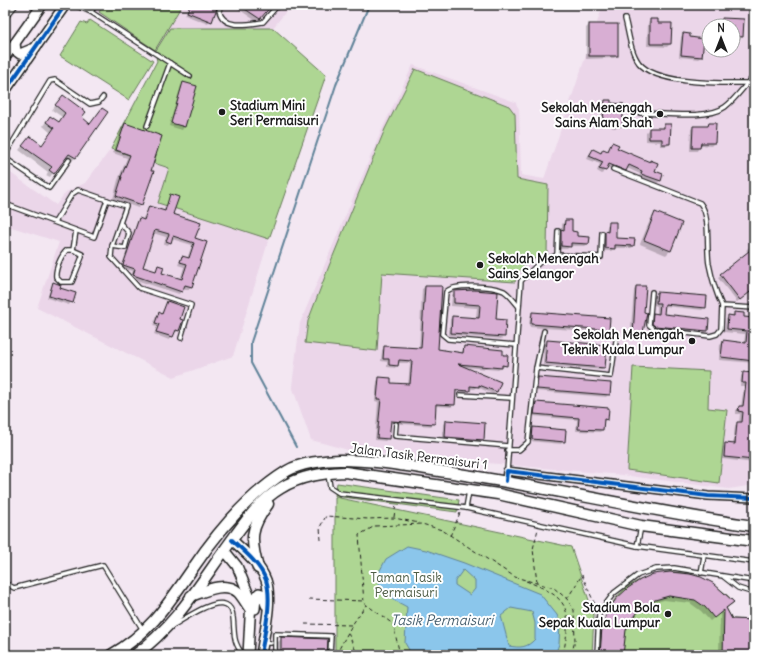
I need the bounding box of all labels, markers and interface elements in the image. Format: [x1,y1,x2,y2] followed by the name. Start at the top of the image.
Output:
[701,18,741,58] north arrow
[717,21,725,35] text: N
[230,97,319,129] place label: Stadium Mini Seri Permaisuri
[541,99,652,131] place label: Sekolah Menengah Sains Alam Shah
[217,107,227,117] marker: Stadium Mini Seri Permaisuri
[655,109,665,119] marker: Sekolah Menengah Sains Alam Shah
[488,250,599,282] place label: Sekolah Menengah Sains Selangor
[475,260,485,270] marker: Sekolah Menengah Sains Selangor
[562,326,685,358] place label: Sekolah Menengah Teknik Kuala Lumpur
[687,336,697,346] marker: Sekolah Menengah Teknik Kuala Lumpur
[349,440,489,473] street label: Jalan Tasik Permaisuri 1
[370,569,442,601] park label: Taman Tasik Permaisuri
[539,599,661,631] place label: Stadium Bola Sepak Kuala Lumpur
[663,609,673,619] marker: Stadium Bola Sepak Kuala Lumpur
[391,611,495,629] water label: Tasik Permaisuri

